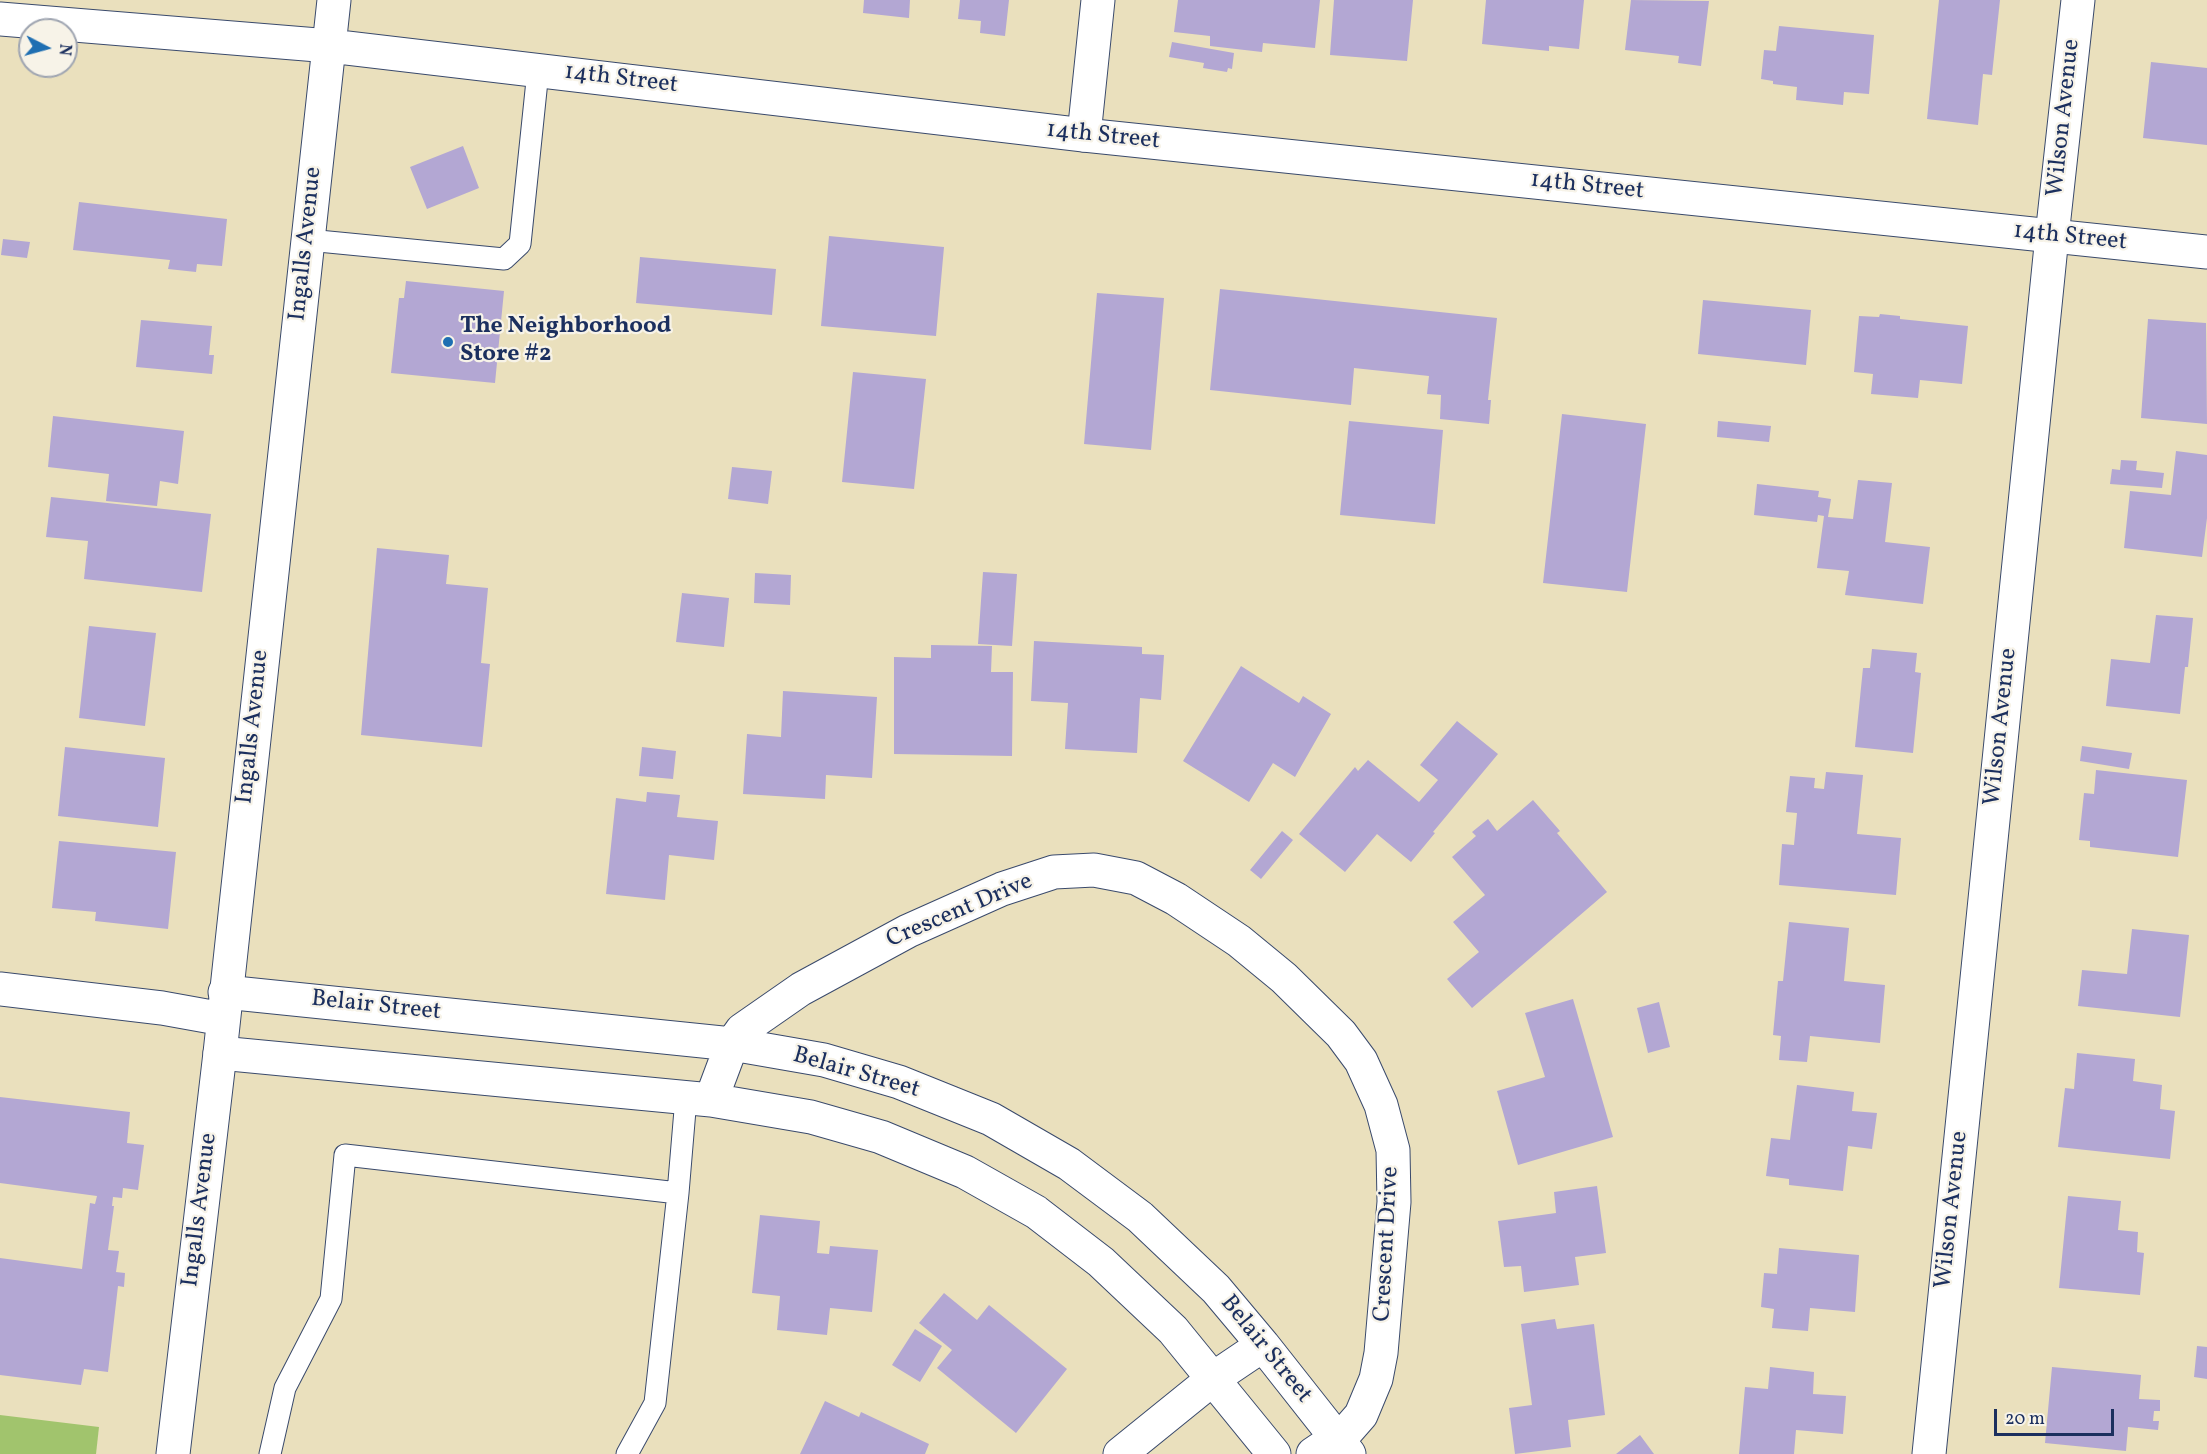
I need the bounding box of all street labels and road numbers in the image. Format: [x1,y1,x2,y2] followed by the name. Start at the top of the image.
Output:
[2042,38,2088,198] street label: Wilson Avenue
[563,59,679,101] street label: 14th Street
[1045,117,1161,157] street label: 14th Street
[285,165,329,323] street label: Ingalls Avenue
[1529,167,1645,207] street label: 14th Street
[2012,218,2128,258] street label: 14th Street
[1979,647,2025,807] street label: Wilson Avenue
[232,648,276,806] street label: Ingalls Avenue
[883,868,1037,956] street label: Crescent Drive
[310,986,442,1028] street label: Belair Street
[789,1042,923,1106] street label: Belair Street
[1930,1130,1976,1290] street label: Wilson Avenue
[177,1131,225,1289] street label: Ingalls Avenue
[1370,1166,1406,1322] street label: Crescent Drive
[1213,1290,1317,1410] street label: Belair Street

